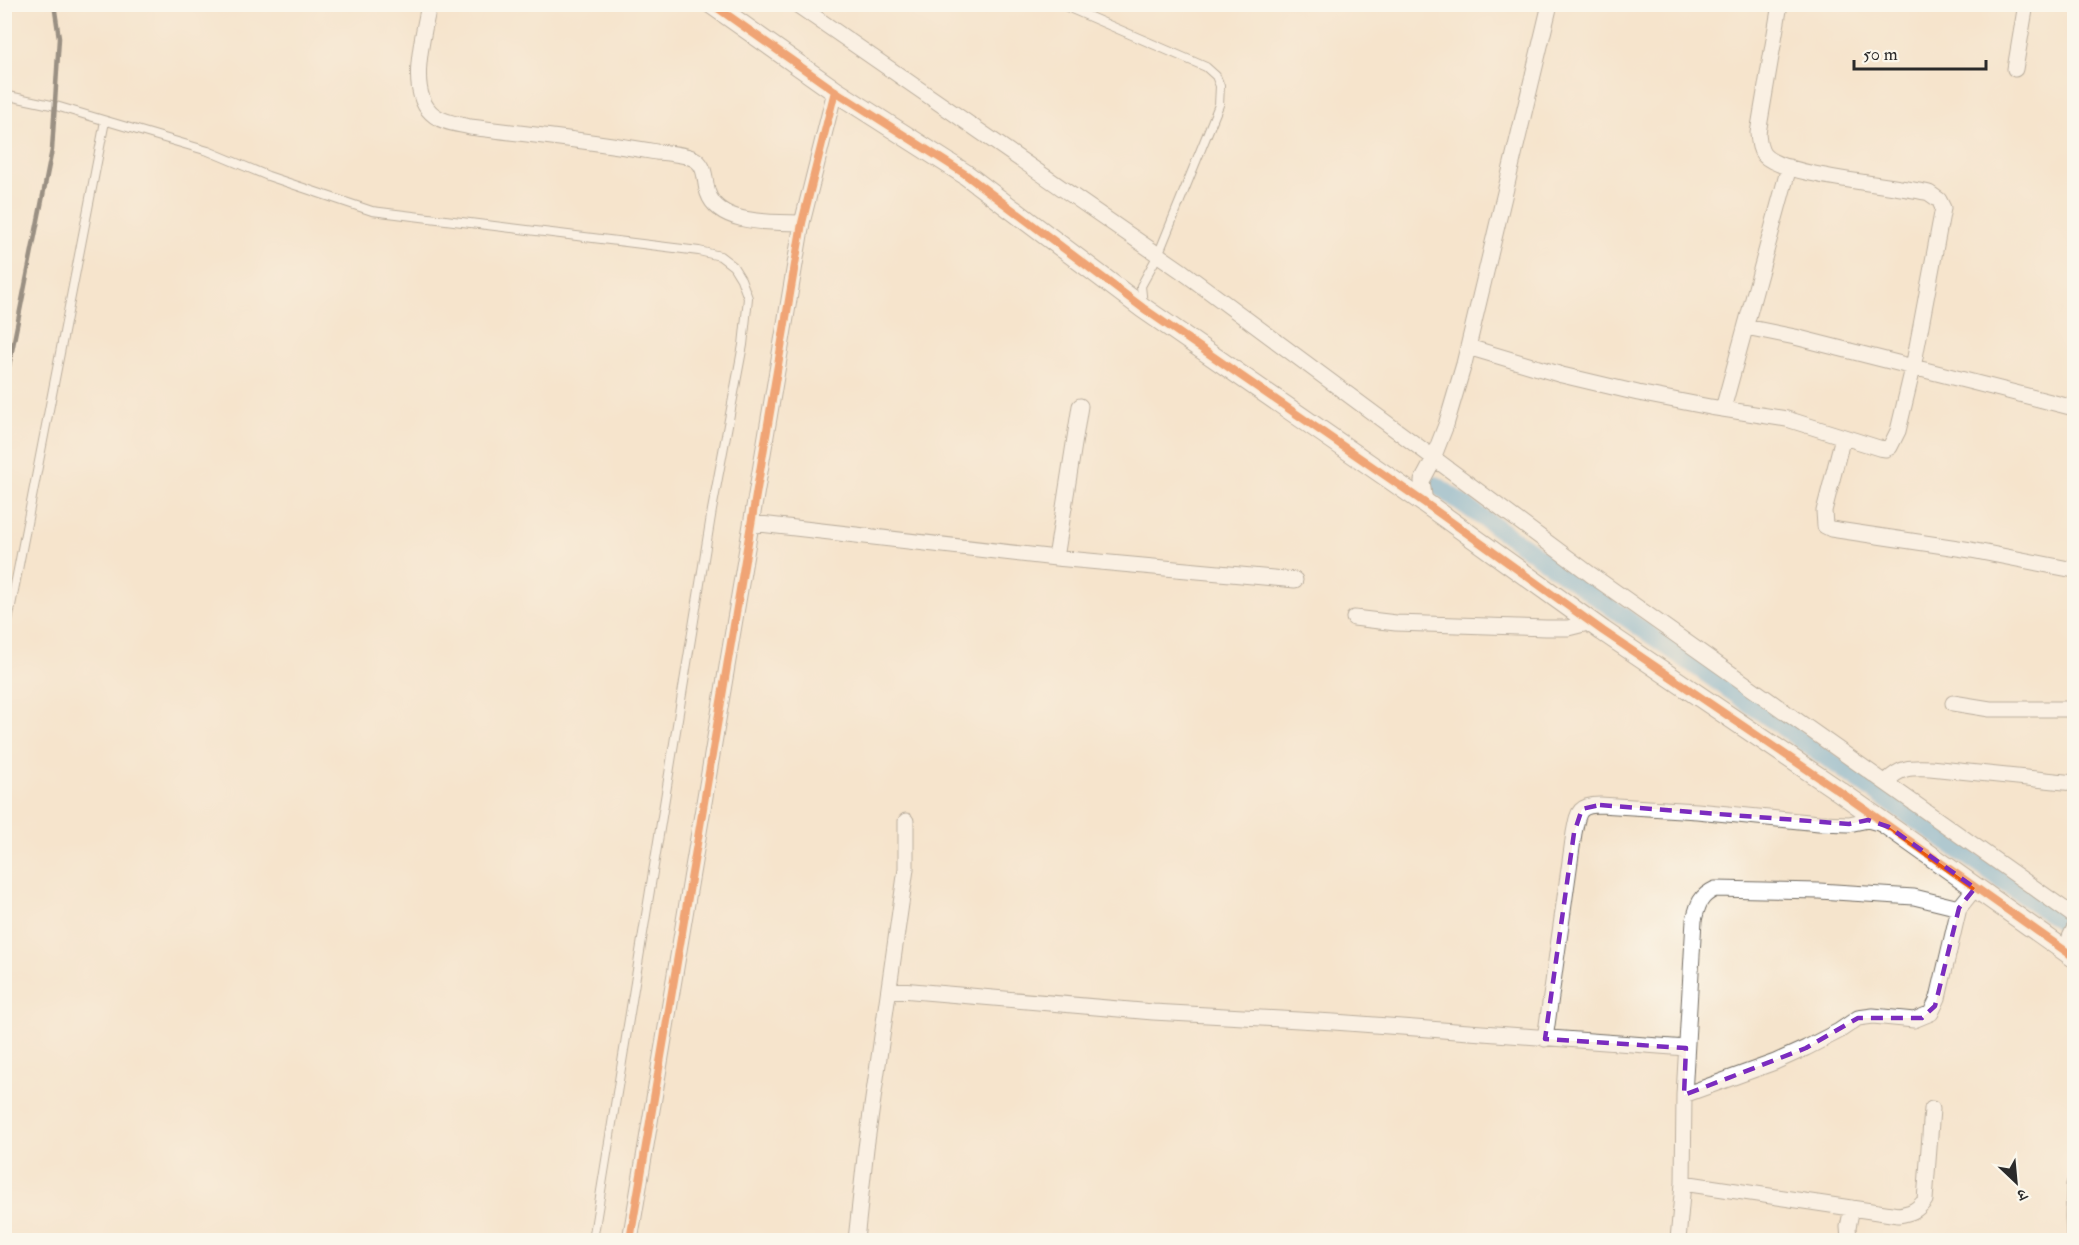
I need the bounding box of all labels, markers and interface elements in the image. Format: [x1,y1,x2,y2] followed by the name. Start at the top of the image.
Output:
[1854,33,1986,71] scale bar
[1863,43,1898,66] text: 50 m
[1986,1152,2046,1212] north arrow
[2012,1183,2031,1206] text: उ

